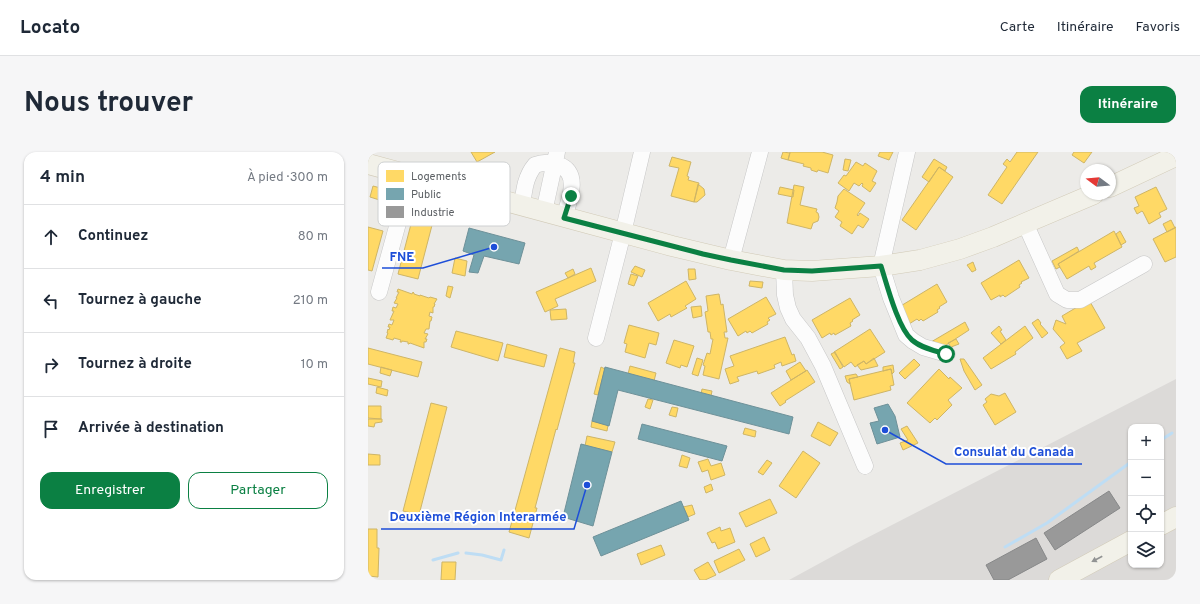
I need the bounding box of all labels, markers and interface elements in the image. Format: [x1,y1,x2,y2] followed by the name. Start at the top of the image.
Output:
[20,16,80,40] text: Locato
[1000,19,1035,36] text: Carte
[1057,19,1114,36] text: Itinéraire
[1136,19,1180,36] text: Favoris
[24,86,193,122] text: Nous trouver
[1080,86,1176,123] button: Itinéraire
[378,162,510,226] legend
[1080,164,1116,200] north arrow
[40,167,85,189] text: 4 min
[247,170,328,186] text: À pied · 300 m
[411,170,466,184] text: Logements
[562,187,580,205] route end
[411,188,441,202] text: Public
[411,206,455,220] text: Industrie
[40,226,62,248] icon: ahead
[78,227,148,246] text: Continuez
[298,229,328,245] text: 80 m
[382,243,423,268] callout: FNE
[390,250,414,266] text: FNE
[40,290,62,312] icon: left
[78,291,202,310] text: Tournez à gauche
[293,293,328,309] text: 210 m
[937,345,955,363] route start
[40,354,62,376] icon: right
[78,355,192,374] text: Tournez à droite
[301,357,328,373] text: 10 m
[40,418,62,440] icon: arrive
[78,419,224,438] text: Arrivée à destination
[1128,424,1164,568] map controls
[1128,424,1164,460] button: +
[946,439,1082,464] callout: Consulat du Canada
[954,445,1074,461] text: Consulat du Canada
[1128,460,1164,496] button: −
[40,472,180,509] button: Enregistrer
[188,472,328,509] button: Partager
[1128,496,1164,532] button: locate
[381,504,574,529] callout: Deuxième Région Interarmée
[390,510,566,526] text: Deuxième Région Interarmée
[1128,532,1164,568] button: layers
[1091,556,1103,563] one-way arrow

